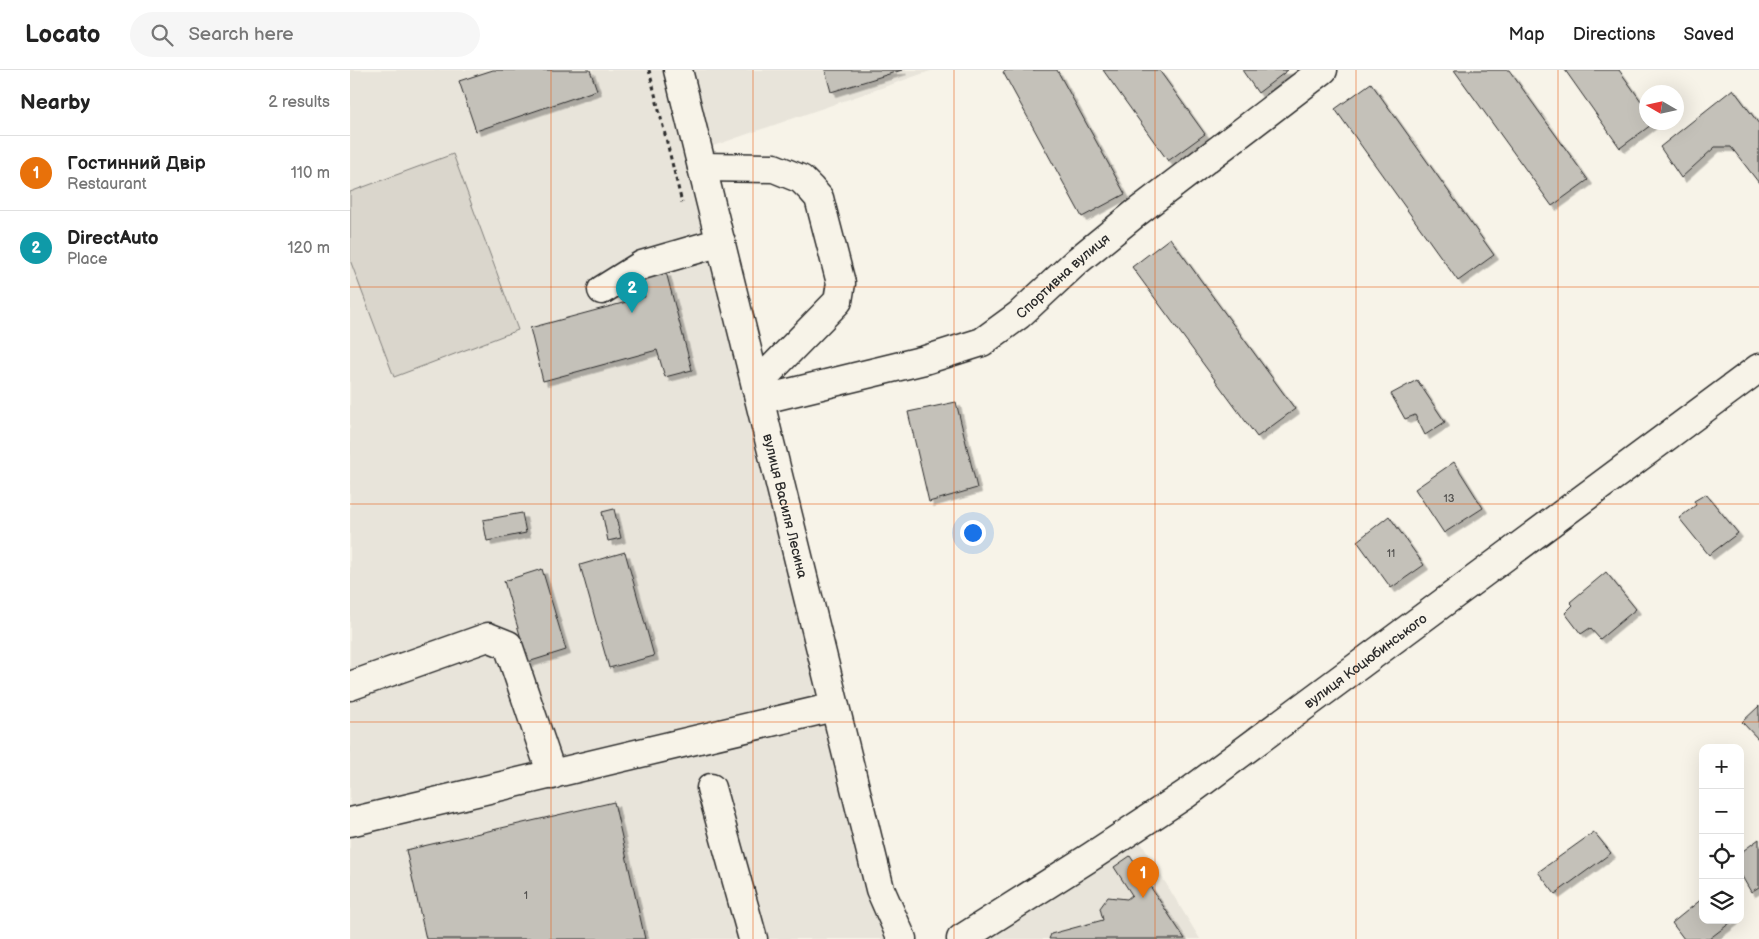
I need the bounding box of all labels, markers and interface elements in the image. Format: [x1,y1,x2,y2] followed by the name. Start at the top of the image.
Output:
[130,12,480,57] search box
[25,20,100,49] text: Locato
[148,21,176,49] icon: search
[188,23,294,46] text: Search here
[1509,24,1545,45] text: Map
[1573,24,1655,45] text: Directions
[1683,24,1734,45] text: Saved
[1639,85,1684,130] north arrow
[20,90,90,115] text: Nearby
[268,93,330,112] text: 2 results
[67,152,206,175] text: Гостинний Двір
[33,164,39,183] text: 1
[291,164,330,183] text: 110 m
[67,175,147,194] text: Restaurant
[67,227,159,250] text: DirectAuto
[1012,230,1113,322] street label: Спортивна вулиця
[31,239,41,258] text: 2
[287,239,330,258] text: 120 m
[67,250,108,269] text: Place
[616,272,648,313] pin: 2
[760,432,812,581] street label: вулиця Василя Лесина
[1443,492,1455,505] house number: 13
[960,520,986,546] your location
[1387,547,1395,560] house number: 11
[1301,610,1430,712] street label: вулиця Коцюбинського
[1699,744,1744,924] map controls
[1699,744,1744,789] button: +
[1699,789,1744,834] button: −
[1699,834,1744,879] button: locate
[1127,857,1159,898] pin: 1
[1699,879,1744,924] button: layers
[524,889,528,902] house number: 1

